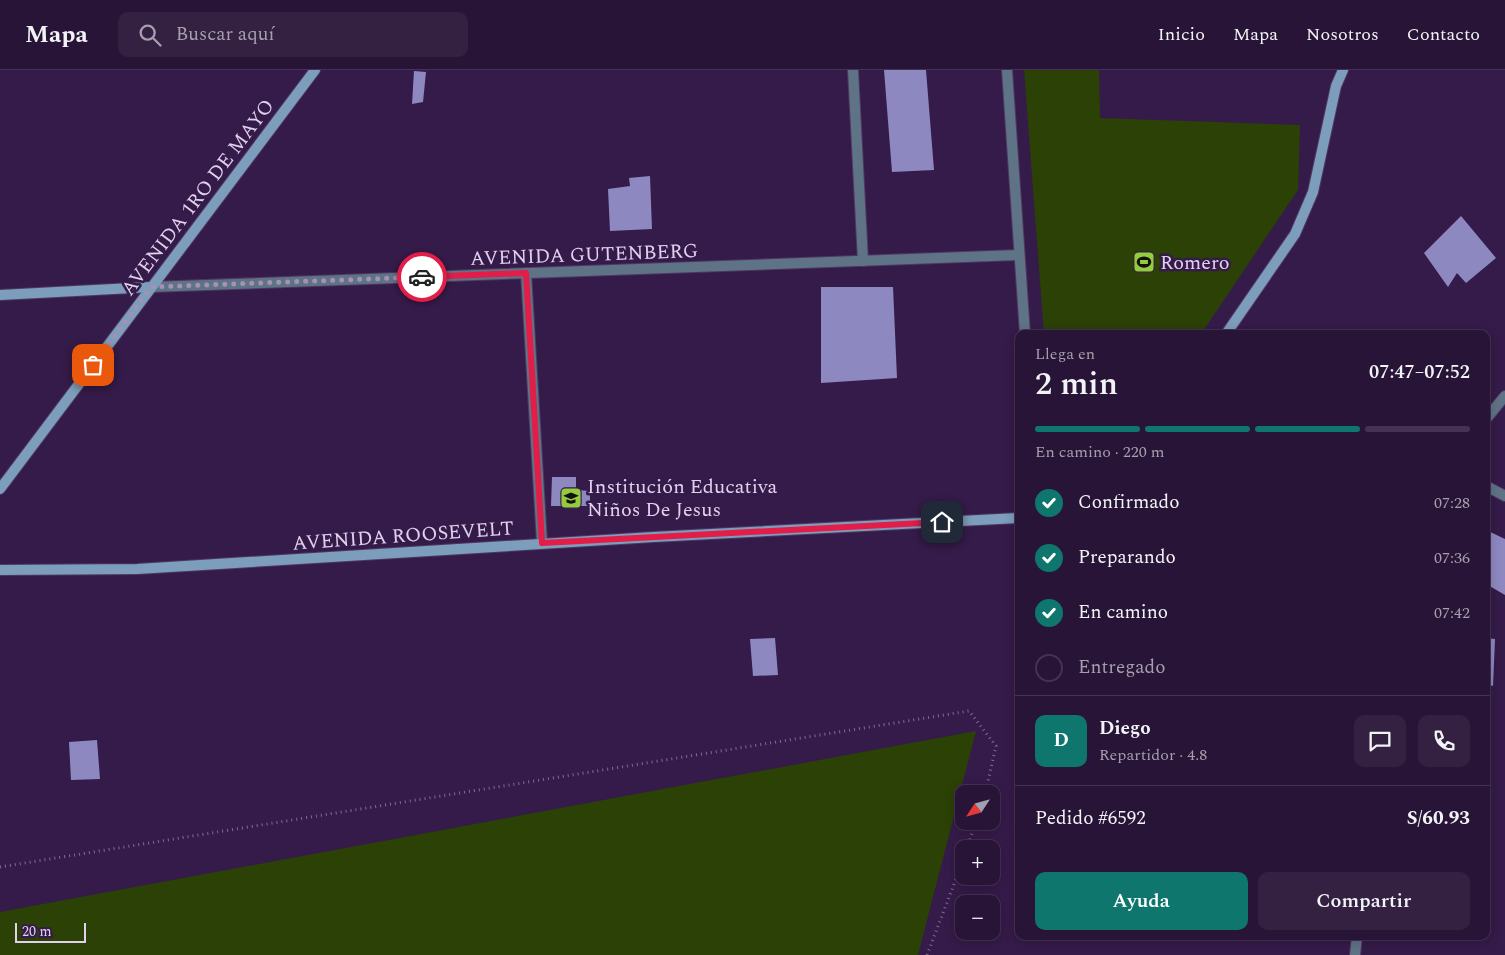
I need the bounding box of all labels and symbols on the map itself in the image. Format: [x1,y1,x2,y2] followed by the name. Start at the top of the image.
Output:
[114,93,282,302] street label: AVENIDA 1RO DE MAYO
[470,236,699,274] street label: AVENIDA GUTENBERG
[1160,248,1230,278] place label: Romero
[1132,250,1156,274] sports icon: Romero
[397,252,447,302] courier
[72,344,114,386] pin
[587,472,778,525] place label: Institución Educativa Niños De Jesus
[559,486,583,510] school or university icon: Institución Educativa Niños De Jesus
[921,501,963,543] pin
[291,513,515,559] street label: AVENIDA ROOSEVELT
[955,785,1000,830] north arrow
[15,920,86,943] scale bar

